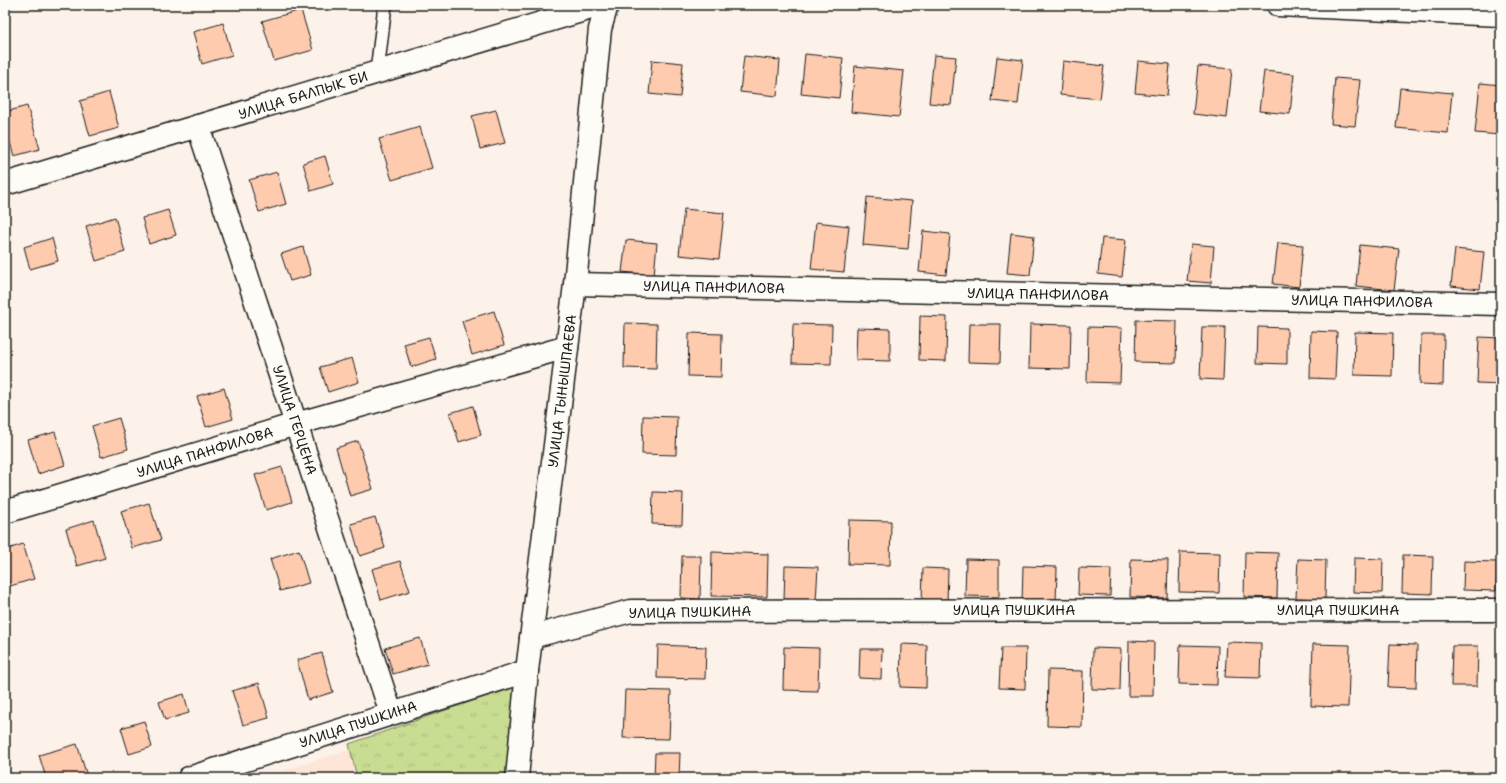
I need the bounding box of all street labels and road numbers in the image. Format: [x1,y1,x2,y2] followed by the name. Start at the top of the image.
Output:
[236,67,370,123] street label: УЛИЦА БАЛПЫК БИ
[643,277,785,297] street label: УЛИЦА ПАНФИЛОВА
[967,284,1109,304] street label: УЛИЦА ПАНФИЛОВА
[1291,291,1433,311] street label: УЛИЦА ПАНФИЛОВА
[544,313,580,469] street label: УЛИЦА ТЫНЫШПАЕВА
[269,363,321,477] street label: УЛИЦА ГЕРЦЕНА
[135,423,275,481] street label: УЛИЦА ПАНФИЛОВА
[953,601,1075,619] street label: УЛИЦА ПУШКИНА
[1277,601,1399,619] street label: УЛИЦА ПУШКИНА
[629,602,751,622] street label: УЛИЦА ПУШКИНА
[297,696,419,752] street label: УЛИЦА ПУШКИНА

